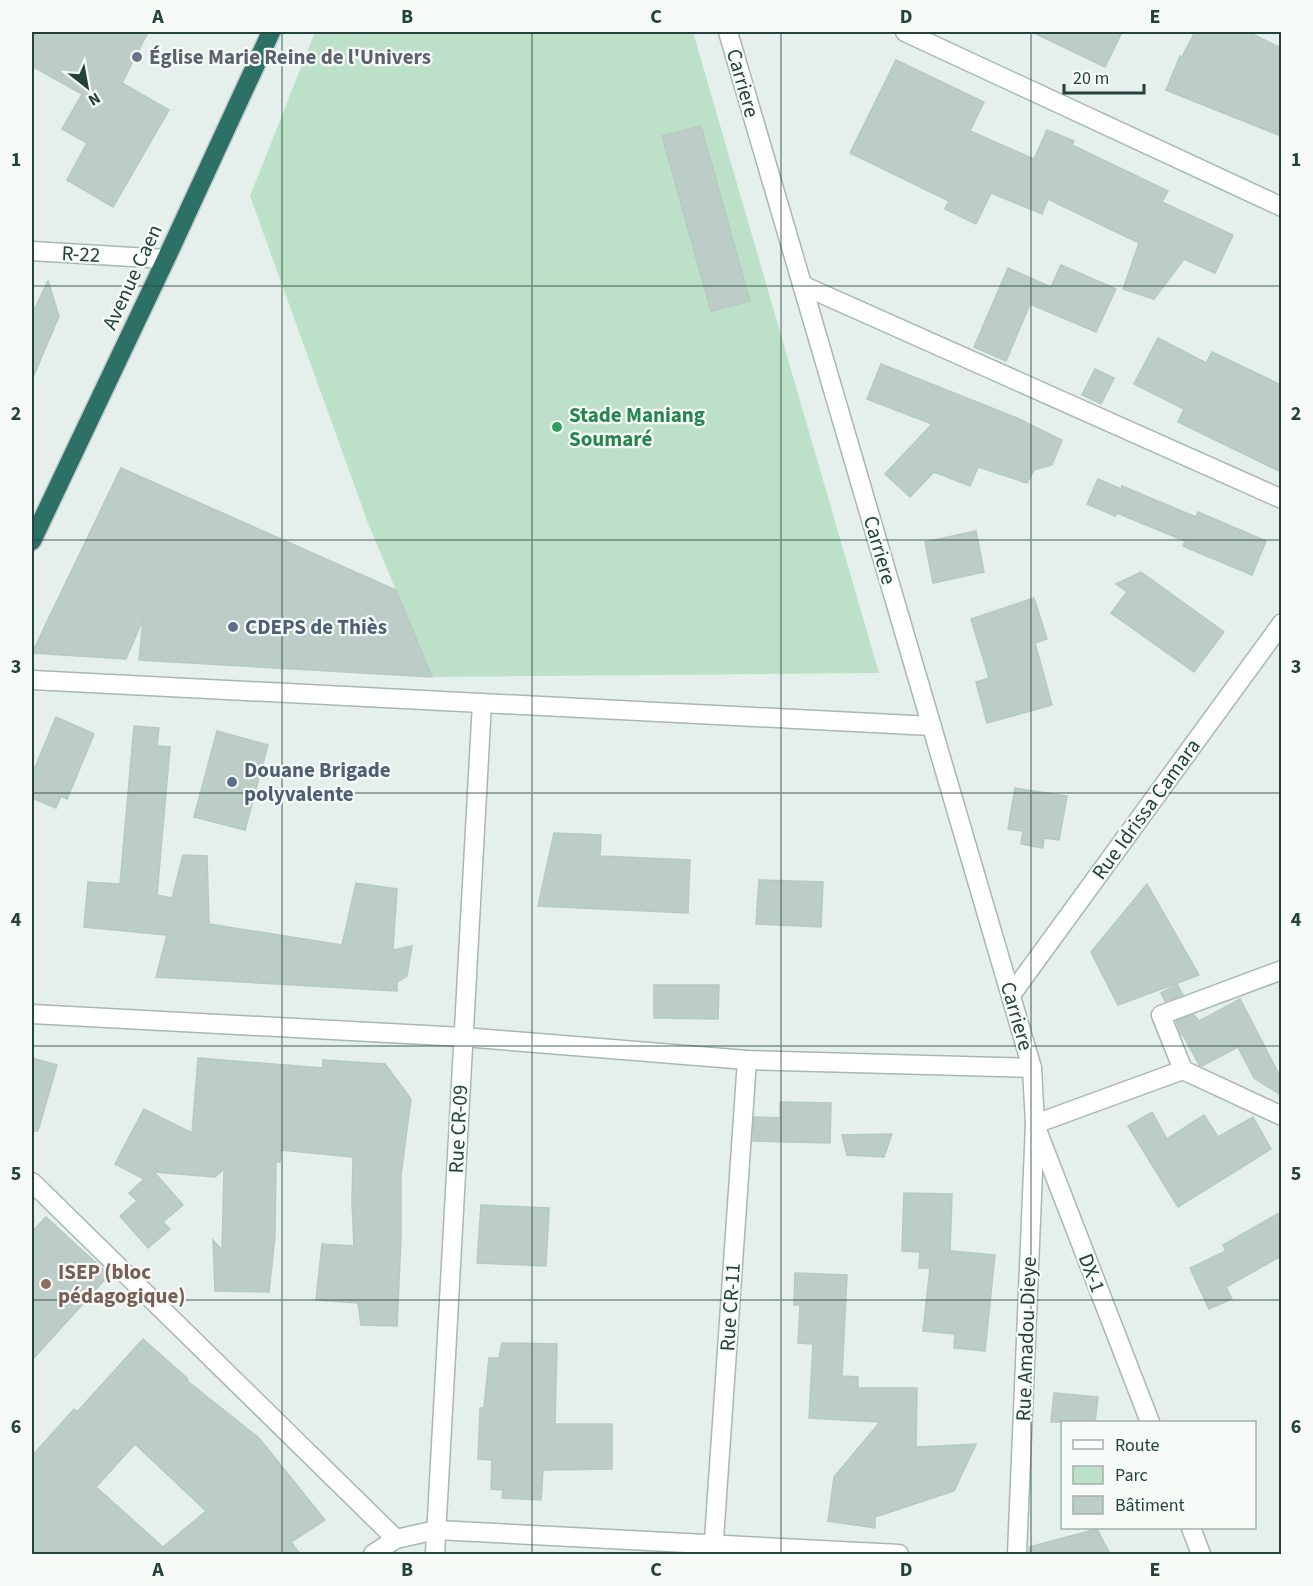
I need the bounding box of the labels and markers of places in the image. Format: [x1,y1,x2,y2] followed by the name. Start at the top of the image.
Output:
[149,42,431,72] place label: Église Marie Reine de l'Univers
[130,50,144,64] marker: Église Marie Reine de l'Univers
[569,400,705,454] place label: Stade Maniang Soumaré
[550,420,564,434] marker: Stade Maniang Soumaré
[245,612,387,642] place label: CDEPS de Thiès
[226,620,240,634] marker: CDEPS de Thiès
[244,755,391,809] place label: Douane Brigade polyvalente
[225,775,239,789] marker: Douane Brigade polyvalente
[58,1257,186,1311] place label: ISEP (bloc pédagogique)
[39,1277,53,1291] marker: ISEP (bloc pédagogique)

